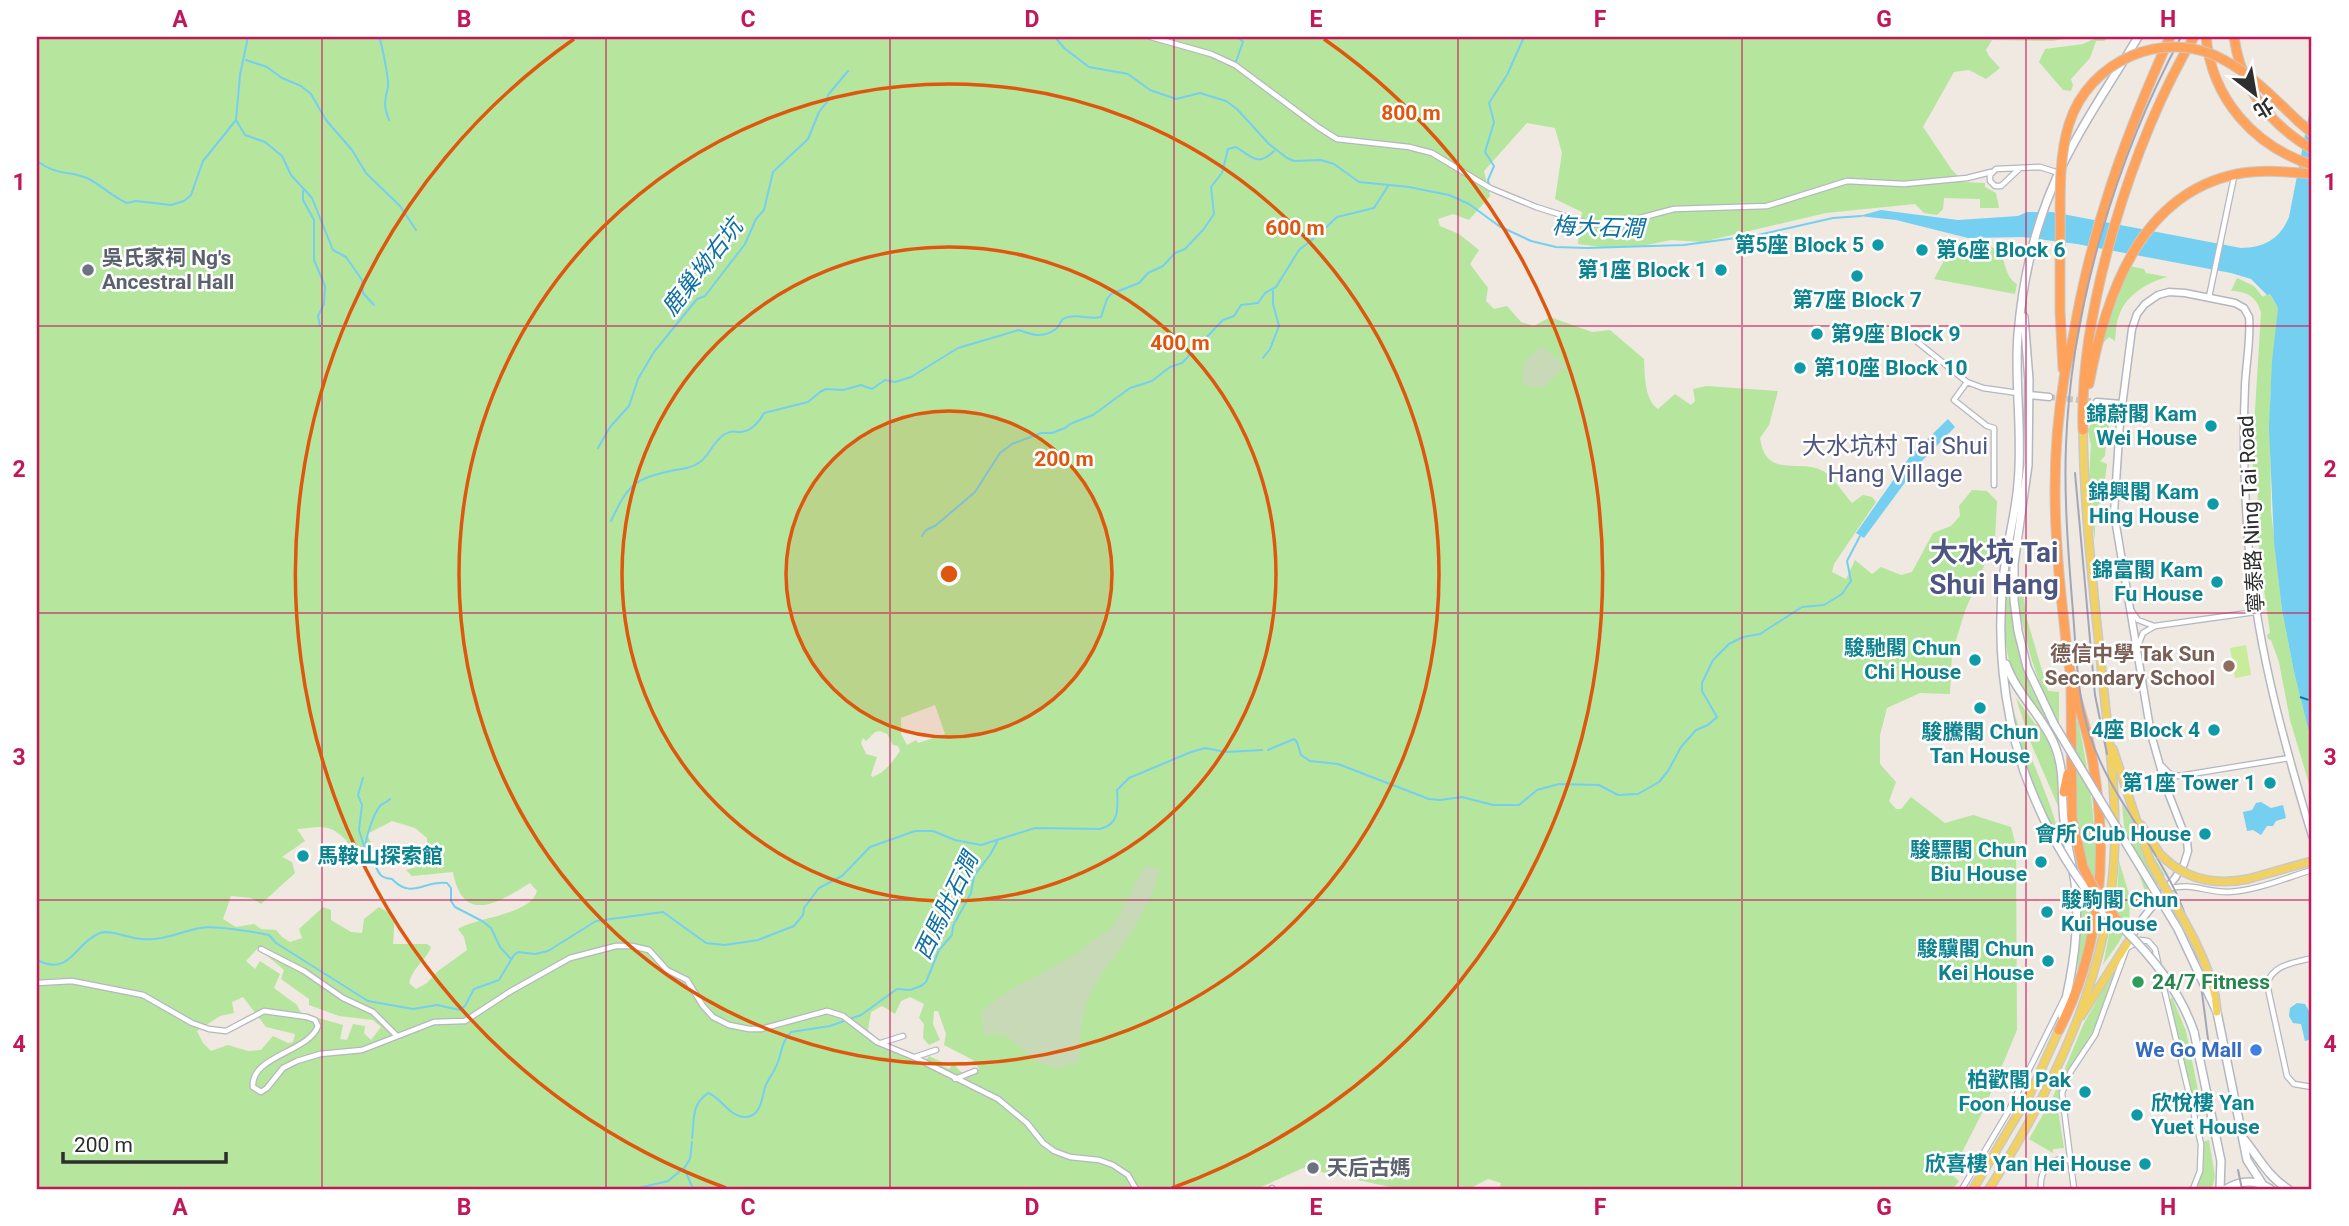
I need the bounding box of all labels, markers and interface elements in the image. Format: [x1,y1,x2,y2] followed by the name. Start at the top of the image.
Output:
[172,6,188,33] text: A
[457,6,471,33] text: B
[740,6,756,33] text: C
[1025,6,1039,33] text: D
[1310,6,1323,33] text: E
[1594,6,1607,33] text: F
[1876,6,1892,33] text: G
[2160,6,2176,33] text: H
[2220,60,2290,130] north arrow
[2249,93,2278,123] text: 北
[1381,101,1441,125] text: 800 m
[12,169,26,196] text: 1
[2323,169,2337,196] text: 1
[656,211,750,321] water label: 鹿巢坳右坑
[1552,212,1647,243] water label: 梅大石澗
[1265,216,1325,240] text: 600 m
[1734,233,1864,257] place label: 第5座 Block 5
[1870,237,1886,253] marker: 第5座 Block 5
[1936,238,2066,262] place label: 第6座 Block 6
[1914,242,1930,258] marker: 第6座 Block 6
[102,246,234,294] place label: 吳氏家祠 Ng's Ancestral Hall
[1577,258,1707,282] place label: 第1座 Block 1
[80,262,96,278] marker: 吳氏家祠 Ng's Ancestral Hall
[1713,262,1729,278] marker: 第1座 Block 1
[1849,268,1865,284] marker: 第7座 Block 7
[1792,288,1922,312] place label: 第7座 Block 7
[1831,322,1961,346] place label: 第9座 Block 9
[1809,326,1825,342] marker: 第9座 Block 9
[1150,331,1210,355] text: 400 m
[1814,356,1968,380] place label: 第10座 Block 10
[1792,360,1808,376] marker: 第10座 Block 10
[2086,402,2197,450] place label: 錦蔚閣 Kam Wei House
[2234,415,2268,613] street label: 寧泰路 Ning Tai Road
[2203,418,2219,434] marker: 錦蔚閣 Kam Wei House
[1802,432,1988,488] district label: 大水坑村 Tai Shui Hang Village
[1034,447,1094,471] text: 200 m
[12,456,26,483] text: 2
[2323,456,2337,483] text: 2
[2088,480,2199,528] place label: 錦興閣 Kam Hing House
[2205,496,2221,512] marker: 錦興閣 Kam Hing House
[1929,536,2059,601] district label: 大水坑 Tai Shui Hang
[2092,558,2203,606] place label: 錦富閣 Kam Fu House
[937,562,961,586] centre of rings
[2209,574,2225,590] marker: 錦富閣 Kam Fu House
[1844,636,1961,684] place label: 駿馳閣 Chun Chi House
[2045,642,2215,690] place label: 德信中學 Tak Sun Secondary School
[1967,652,1983,668] marker: 駿馳閣 Chun Chi House
[2221,658,2237,674] marker: 德信中學 Tak Sun Secondary School
[1972,700,1988,716] marker: 駿騰閣 Chun Tan House
[2091,718,2200,742] place label: 4座 Block 4
[1921,720,2039,768] place label: 駿騰閣 Chun Tan House
[2206,722,2222,738] marker: 4座 Block 4
[12,744,26,771] text: 3
[2323,744,2337,771] text: 3
[2122,771,2256,795] place label: 第1座 Tower 1
[2262,775,2278,791] marker: 第1座 Tower 1
[2035,822,2191,846] place label: 會所 Club House
[2197,826,2213,842] marker: 會所 Club House
[1910,838,2027,886] place label: 駿驃閣 Chun Biu House
[317,844,443,868] place label: 馬鞍山探索館
[909,846,985,964] water label: 西馬肚石澗
[295,848,311,864] marker: 馬鞍山探索館
[2033,854,2049,870] marker: 駿驃閣 Chun Biu House
[2061,888,2178,936] place label: 駿駒閣 Chun Kui House
[2039,904,2055,920] marker: 駿駒閣 Chun Kui House
[1917,937,2034,985] place label: 駿驥閣 Chun Kei House
[2040,953,2056,969] marker: 駿驥閣 Chun Kei House
[2152,970,2270,994] place label: 24/7 Fitness
[2130,974,2146,990] marker: 24/7 Fitness
[12,1031,26,1058] text: 4
[2323,1031,2337,1058] text: 4
[2135,1038,2242,1062] place label: We Go Mall
[2248,1042,2264,1058] marker: We Go Mall
[1958,1068,2072,1116] place label: 柏歡閣 Pak Foon House
[2077,1084,2093,1100] marker: 柏歡閣 Pak Foon House
[2151,1091,2260,1139] place label: 欣悅樓 Yan Yuet House
[2129,1107,2145,1123] marker: 欣悅樓 Yan Yuet House
[63,1121,226,1165] scale bar
[74,1133,133,1157] text: 200 m
[1925,1152,2131,1176] place label: 欣喜樓 Yan Hei House
[1327,1156,1411,1180] place label: 天后古媽
[2137,1156,2153,1172] marker: 欣喜樓 Yan Hei House
[1305,1160,1321,1176] marker: 天后古媽
[172,1194,188,1221] text: A
[457,1194,471,1221] text: B
[740,1194,756,1221] text: C
[1025,1194,1039,1221] text: D
[1310,1194,1323,1221] text: E
[1594,1194,1607,1221] text: F
[1876,1194,1892,1221] text: G
[2160,1194,2176,1221] text: H

